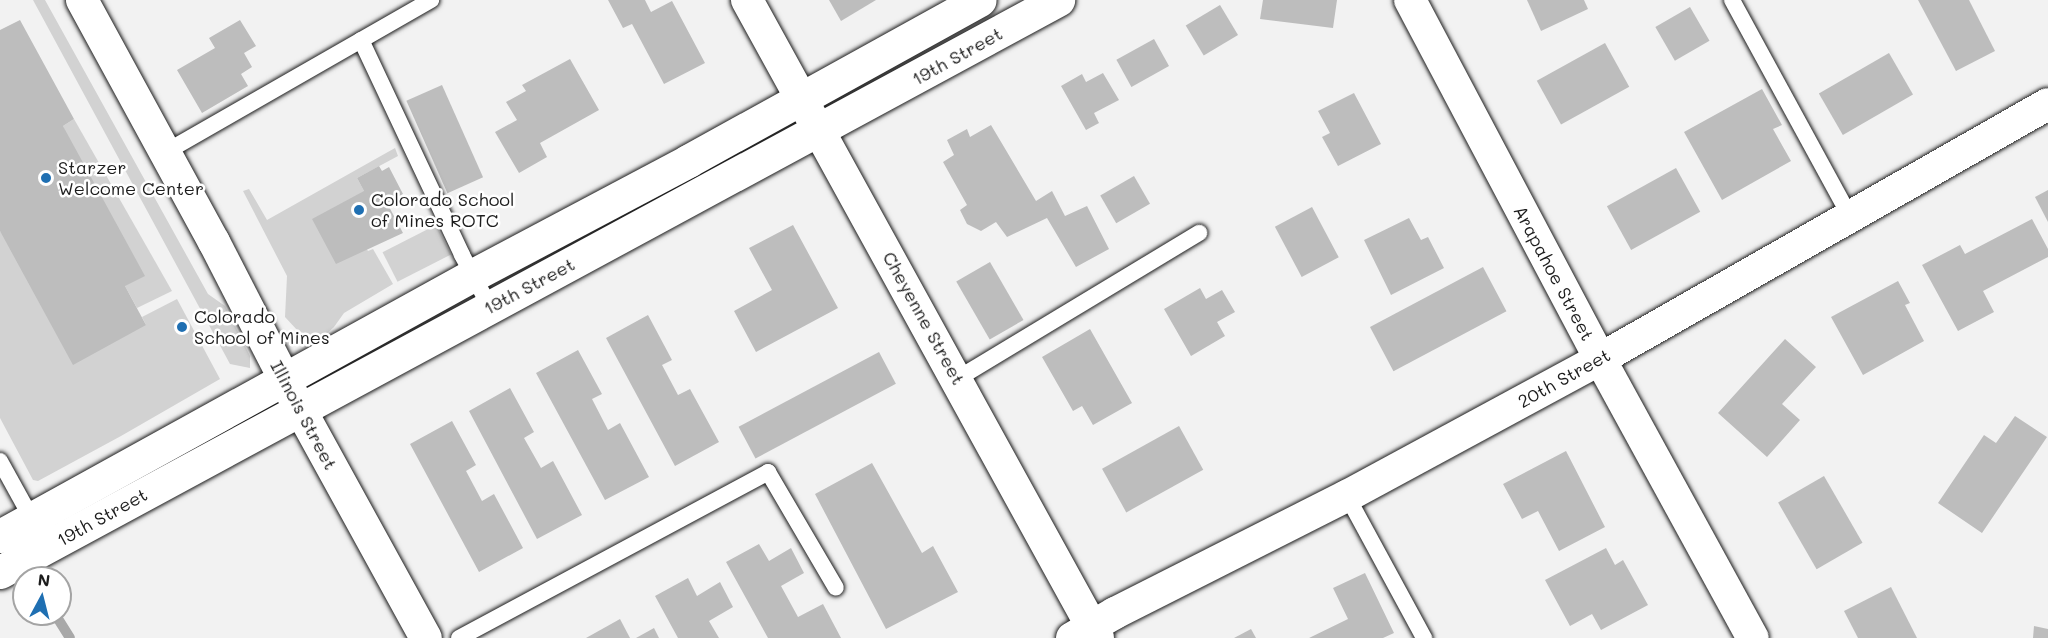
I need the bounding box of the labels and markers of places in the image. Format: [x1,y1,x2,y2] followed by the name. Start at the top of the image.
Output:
[58,157,204,200] place label: Starzer Welcome Center
[39,171,53,185] marker: Starzer Welcome Center
[371,189,515,232] place label: Colorado School of Mines ROTC
[352,203,366,217] marker: Colorado School of Mines ROTC
[194,306,330,348] place label: Colorado School of Mines
[175,320,189,334] marker: Colorado School of Mines

